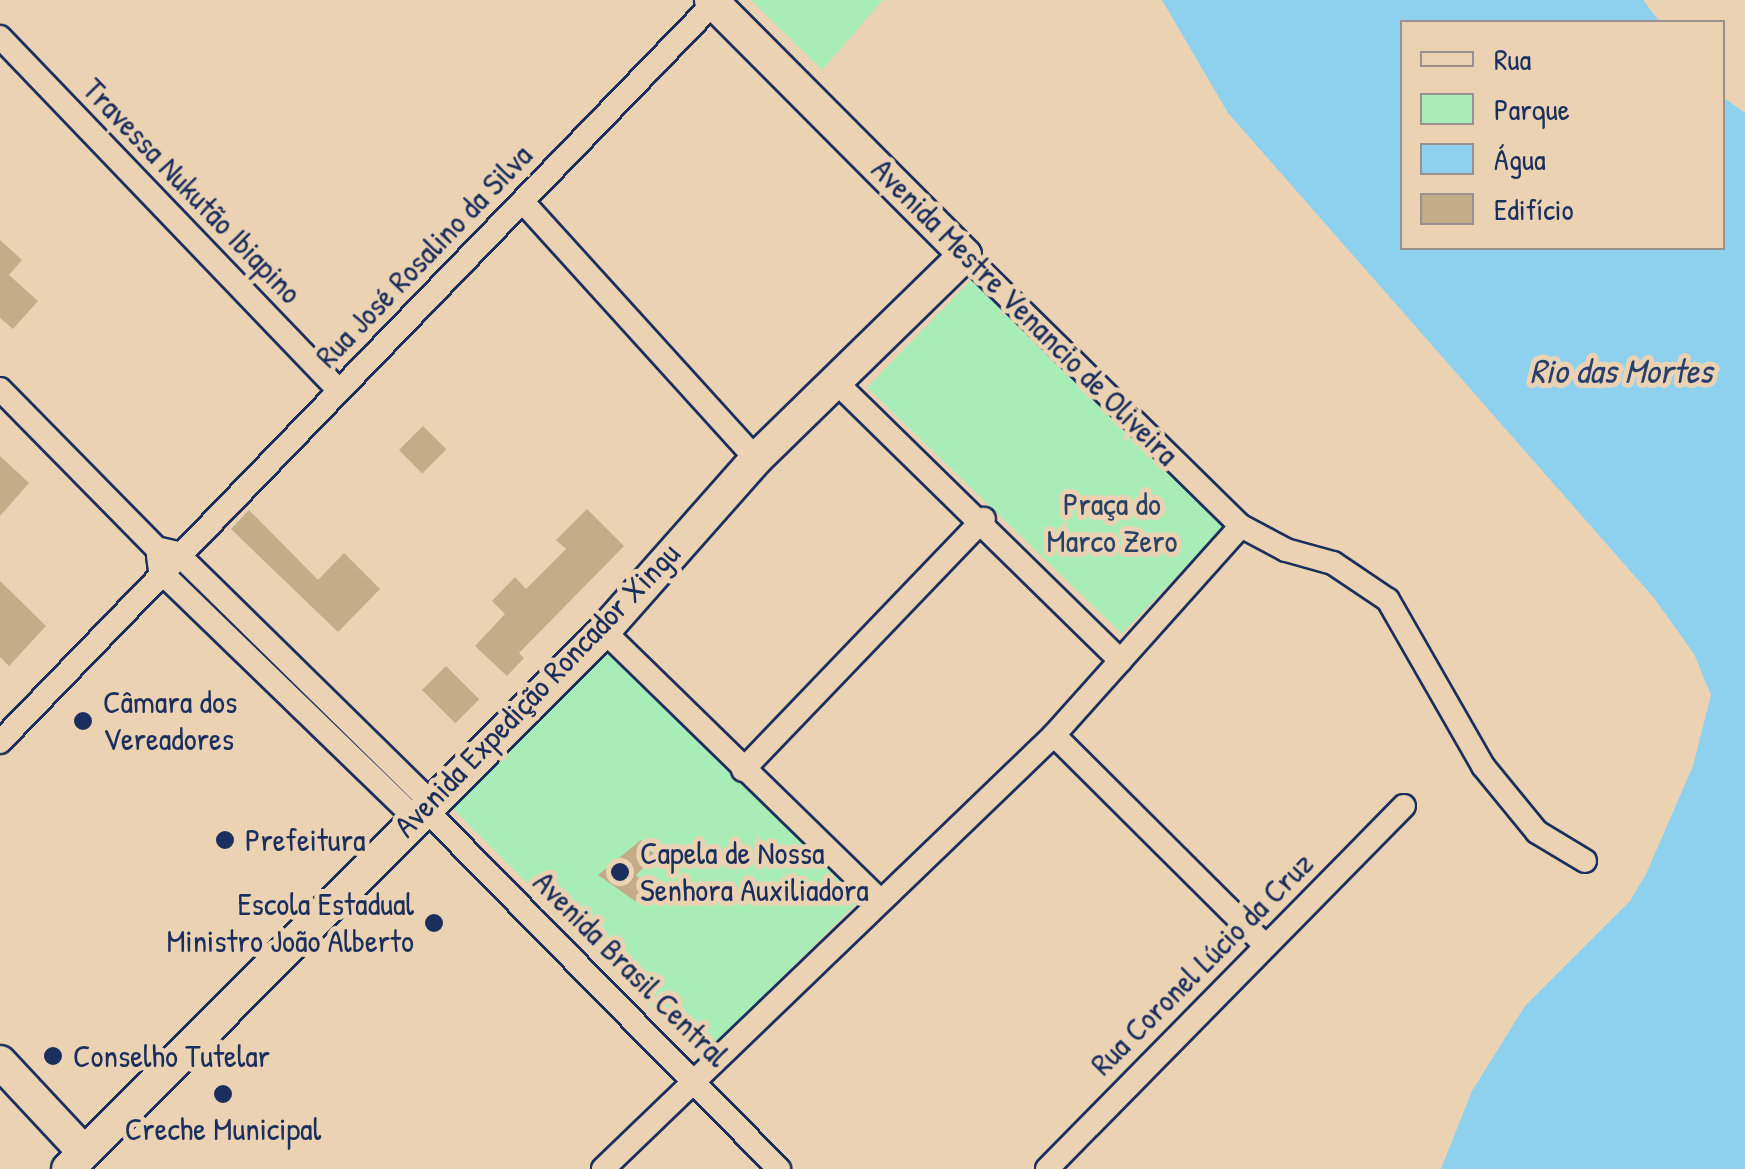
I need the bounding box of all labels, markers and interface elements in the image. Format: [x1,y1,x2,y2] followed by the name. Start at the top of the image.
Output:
[1400,20,1725,250] legend
[1494,39,1531,79] text: Rua
[75,70,309,312] street label: Travessa Nukutão Ibiapino
[1494,89,1570,129] text: Parque
[308,136,540,376] street label: Rua José Rosalino da Silva
[1494,139,1546,179] text: Água
[864,151,1186,473] street label: Avenida Mestre Venancio de Oliveira
[1494,189,1574,229] text: Edifício
[1530,350,1712,392] water label: Rio das Mortes
[1047,486,1177,561] park label: Praça do Marco Zero
[386,535,688,845] street label: Avenida Expedição Roncador Xingu
[103,684,237,759] place label: Câmara dos Vereadores
[72,710,94,732] marker: Câmara dos Vereadores
[245,821,366,859] place label: Prefeitura
[214,829,236,851] marker: Prefeitura
[640,835,869,910] place label: Capela de Nossa Senhora Auxiliadora
[1083,845,1321,1083] street label: Rua Coronel Lúcio da Cruz
[609,861,631,883] marker: Capela de Nossa Senhora Auxiliadora
[525,863,737,1075] street label: Avenida Brasil Central
[166,886,414,961] place label: Escola Estadual Ministro João Alberto
[423,912,445,934] marker: Escola Estadual Ministro João Alberto
[73,1037,270,1075] place label: Conselho Tutelar
[42,1045,64,1067] marker: Conselho Tutelar
[212,1083,234,1105] marker: Creche Municipal
[125,1110,321,1148] place label: Creche Municipal

